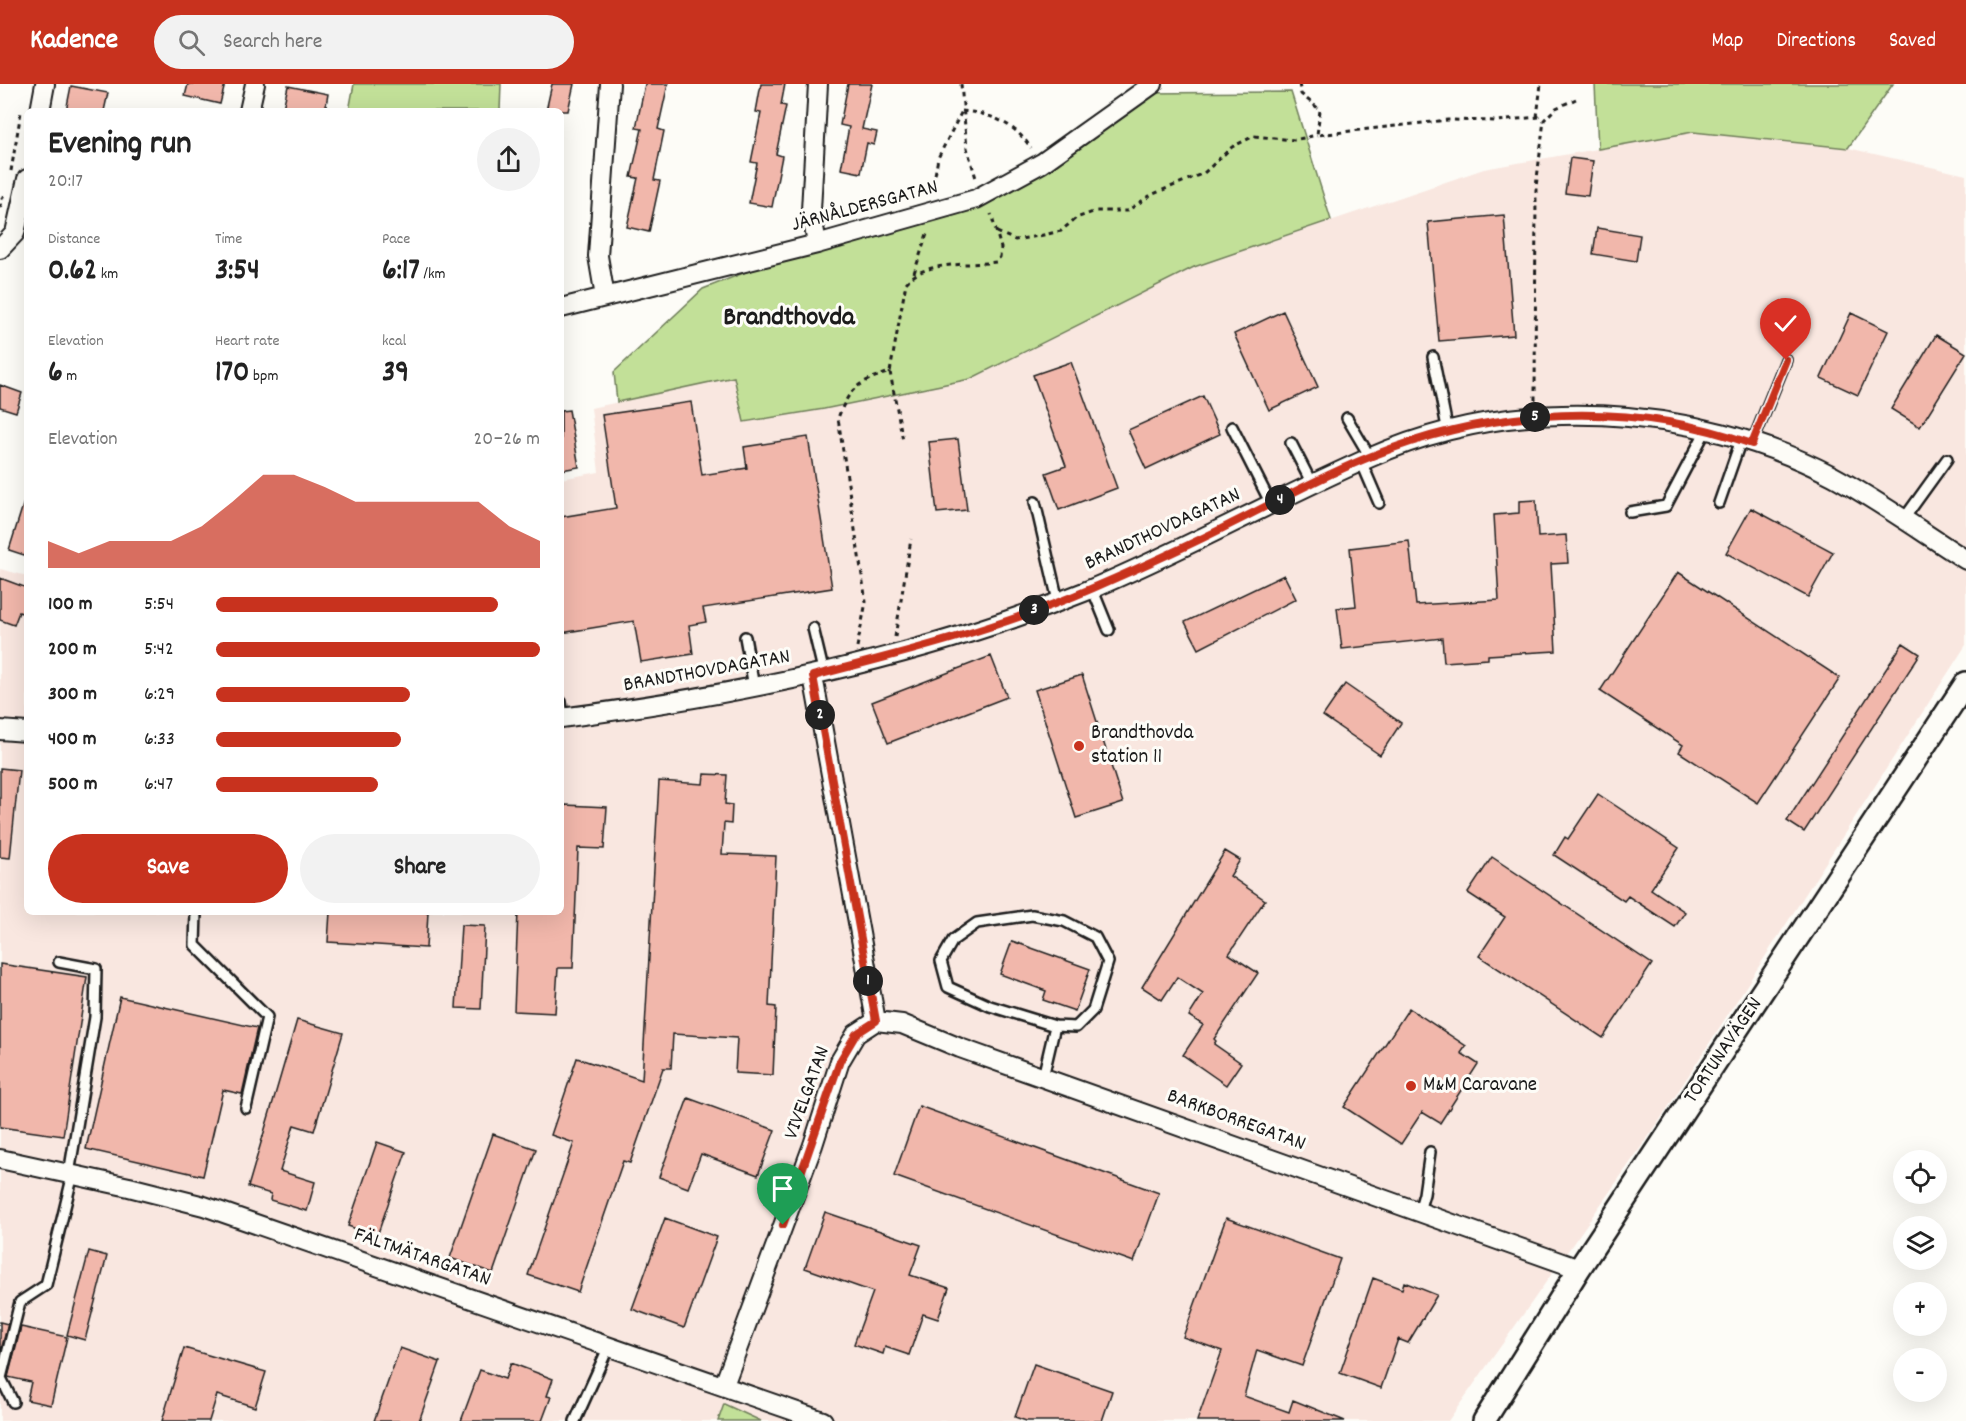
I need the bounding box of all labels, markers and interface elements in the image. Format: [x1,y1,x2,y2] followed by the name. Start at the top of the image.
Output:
[154,15,574,69] search box
[30,22,118,62] text: Kadence
[175,26,208,59] icon: search
[223,27,322,58] text: Search here
[1712,27,1743,57] text: Map
[1776,27,1856,57] text: Directions
[1889,27,1936,57] text: Saved
[48,122,192,169] text: Evening run
[477,128,540,191] button: share
[48,168,83,196] text: 20:17
[788,173,942,241] street label: JÄRNÅLDERSGATAN
[48,228,100,251] text: Distance
[215,228,242,251] text: Time
[382,228,410,251] text: Pace
[48,251,97,294] text: 0.62
[215,251,260,294] text: 3:54
[382,251,420,294] text: 6:17
[97,263,118,286] text: km
[420,263,446,286] text: /km
[1760,298,1811,360] pin
[723,299,856,338] district label: Brandthovda
[1769,307,1802,340] icon: check
[48,330,104,353] text: Elevation
[215,330,280,353] text: Heart rate
[382,330,406,353] text: kcal
[48,353,63,396] text: 6
[215,353,249,396] text: 170
[382,353,409,396] text: 39
[63,365,77,388] text: m
[249,365,278,388] text: bpm
[1520,402,1550,432] pin: 5
[1531,405,1539,428] text: 5
[48,426,118,454] text: Elevation
[474,426,540,454] text: 20–26 m
[1080,481,1246,579] street label: BRANDTHOVDAGATAN
[1265,485,1295,515] pin: 4
[1277,488,1283,511] text: 4
[48,591,93,619] text: 100 m
[144,591,174,619] text: 5:54
[1019,595,1049,625] pin: 3
[1030,598,1038,621] text: 3
[48,636,97,664] text: 200 m
[144,636,174,664] text: 5:42
[621,643,793,701] street label: BRANDTHOVDAGATAN
[48,681,97,709] text: 300 m
[144,681,175,709] text: 6:29
[805,700,835,730] pin: 2
[817,703,824,726] text: 2
[1091,719,1194,773] place label: Brandthovda station 11
[48,726,96,754] text: 400 m
[144,726,175,754] text: 6:33
[1072,739,1086,753] marker: Brandthovda station 11
[48,771,97,799] text: 500 m
[144,771,173,799] text: 6:47
[48,834,288,903] button: Save
[300,834,540,903] button: Share
[853,966,883,996] pin: 1
[866,969,870,992] text: 1
[1677,992,1771,1110] street label: TORTUNAVÄGEN
[777,1042,839,1144] street label: VIVELGATAN
[1423,1071,1537,1101] place label: M&M Caravane
[1404,1079,1418,1093] marker: M&M Caravane
[1162,1082,1310,1160] street label: BARKBORREGATAN
[1893,1150,1947,1402] map controls
[1893,1150,1947,1204] button: locate
[757,1163,808,1225] pin
[766,1172,799,1205] icon: arrive
[1893,1216,1947,1270] button: layers
[350,1221,494,1295] street label: FÄLTMÄTARGATAN
[1893,1282,1947,1336] button: +
[1893,1348,1947,1402] button: −

